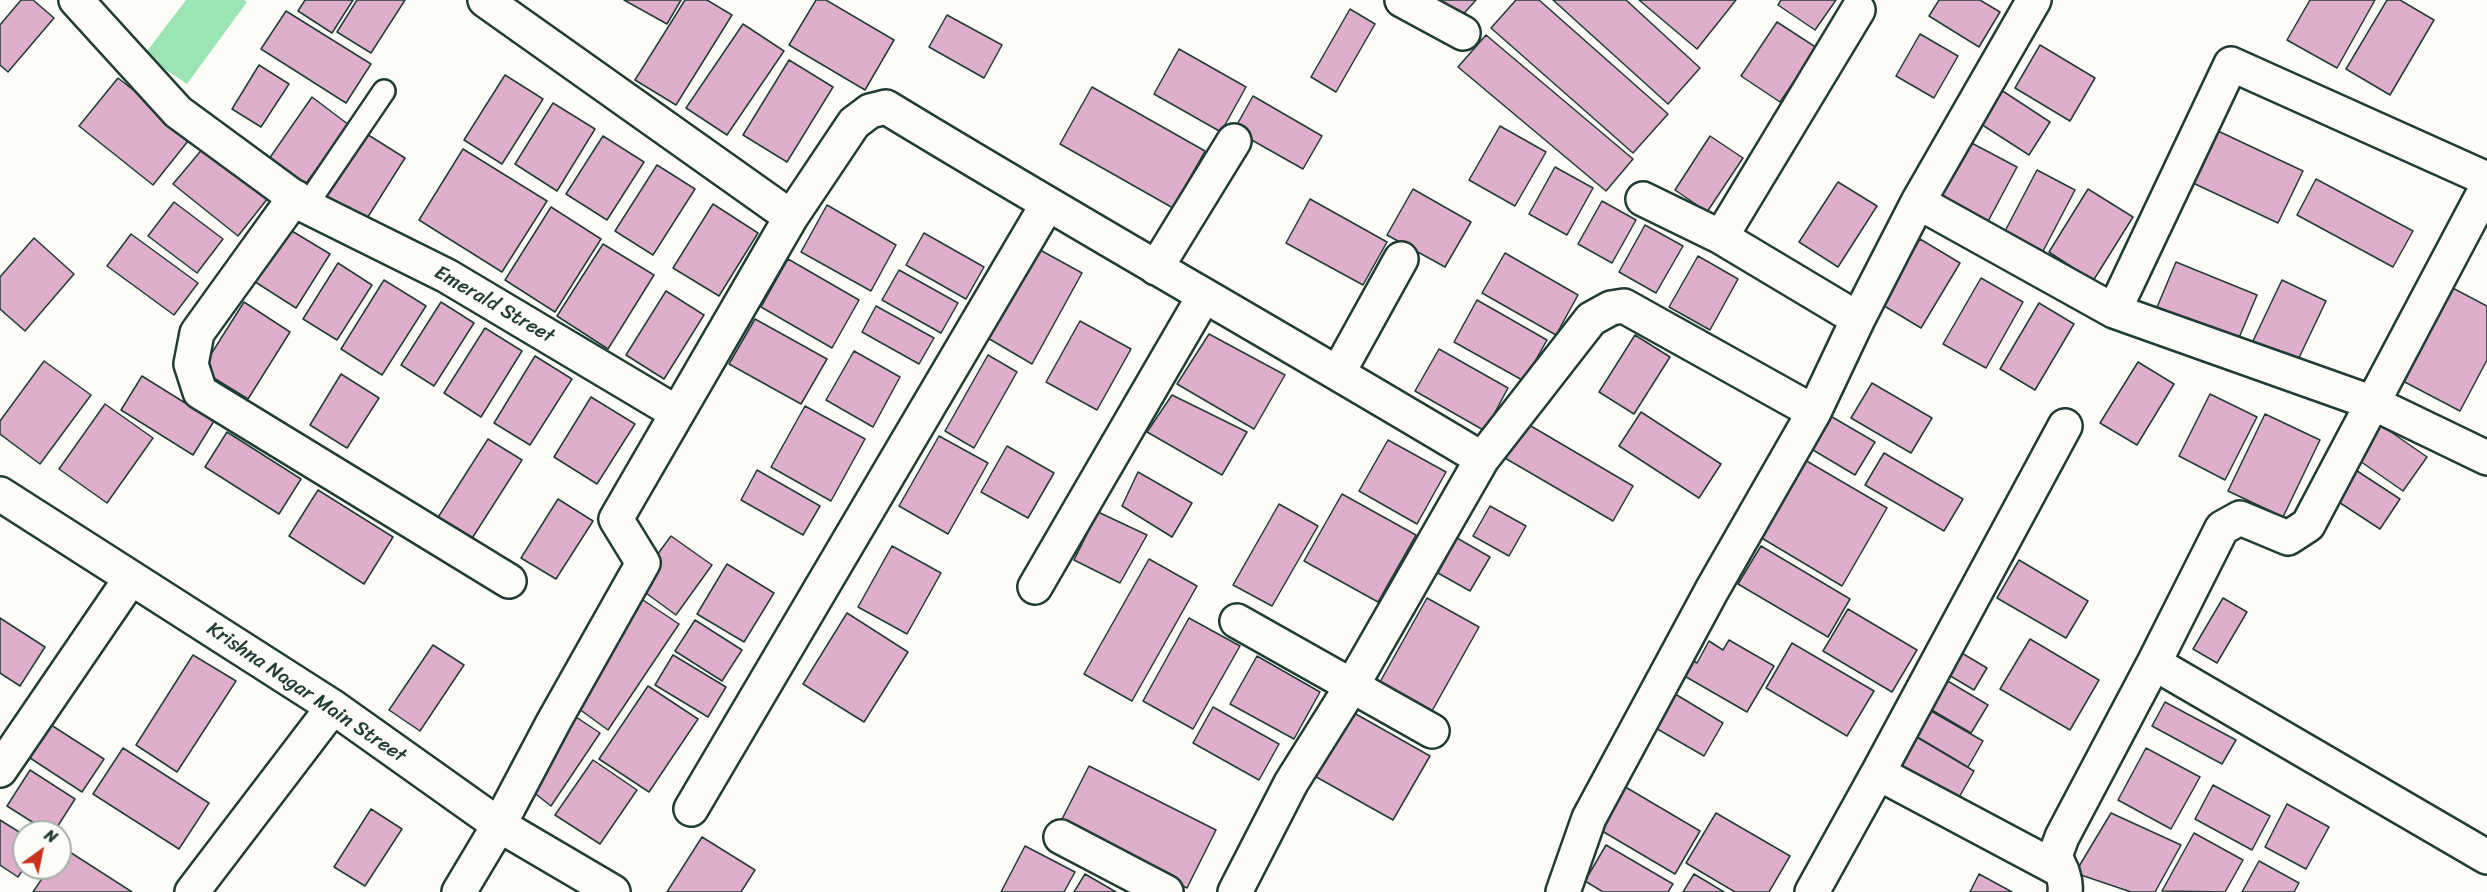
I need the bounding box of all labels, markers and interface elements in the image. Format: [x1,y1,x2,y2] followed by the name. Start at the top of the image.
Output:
[430,261,558,349] street label: Emerald Street
[202,617,410,769] street label: Krishna Nagar Main Street
[12,820,72,880] north arrow
[38,821,64,851] text: N

